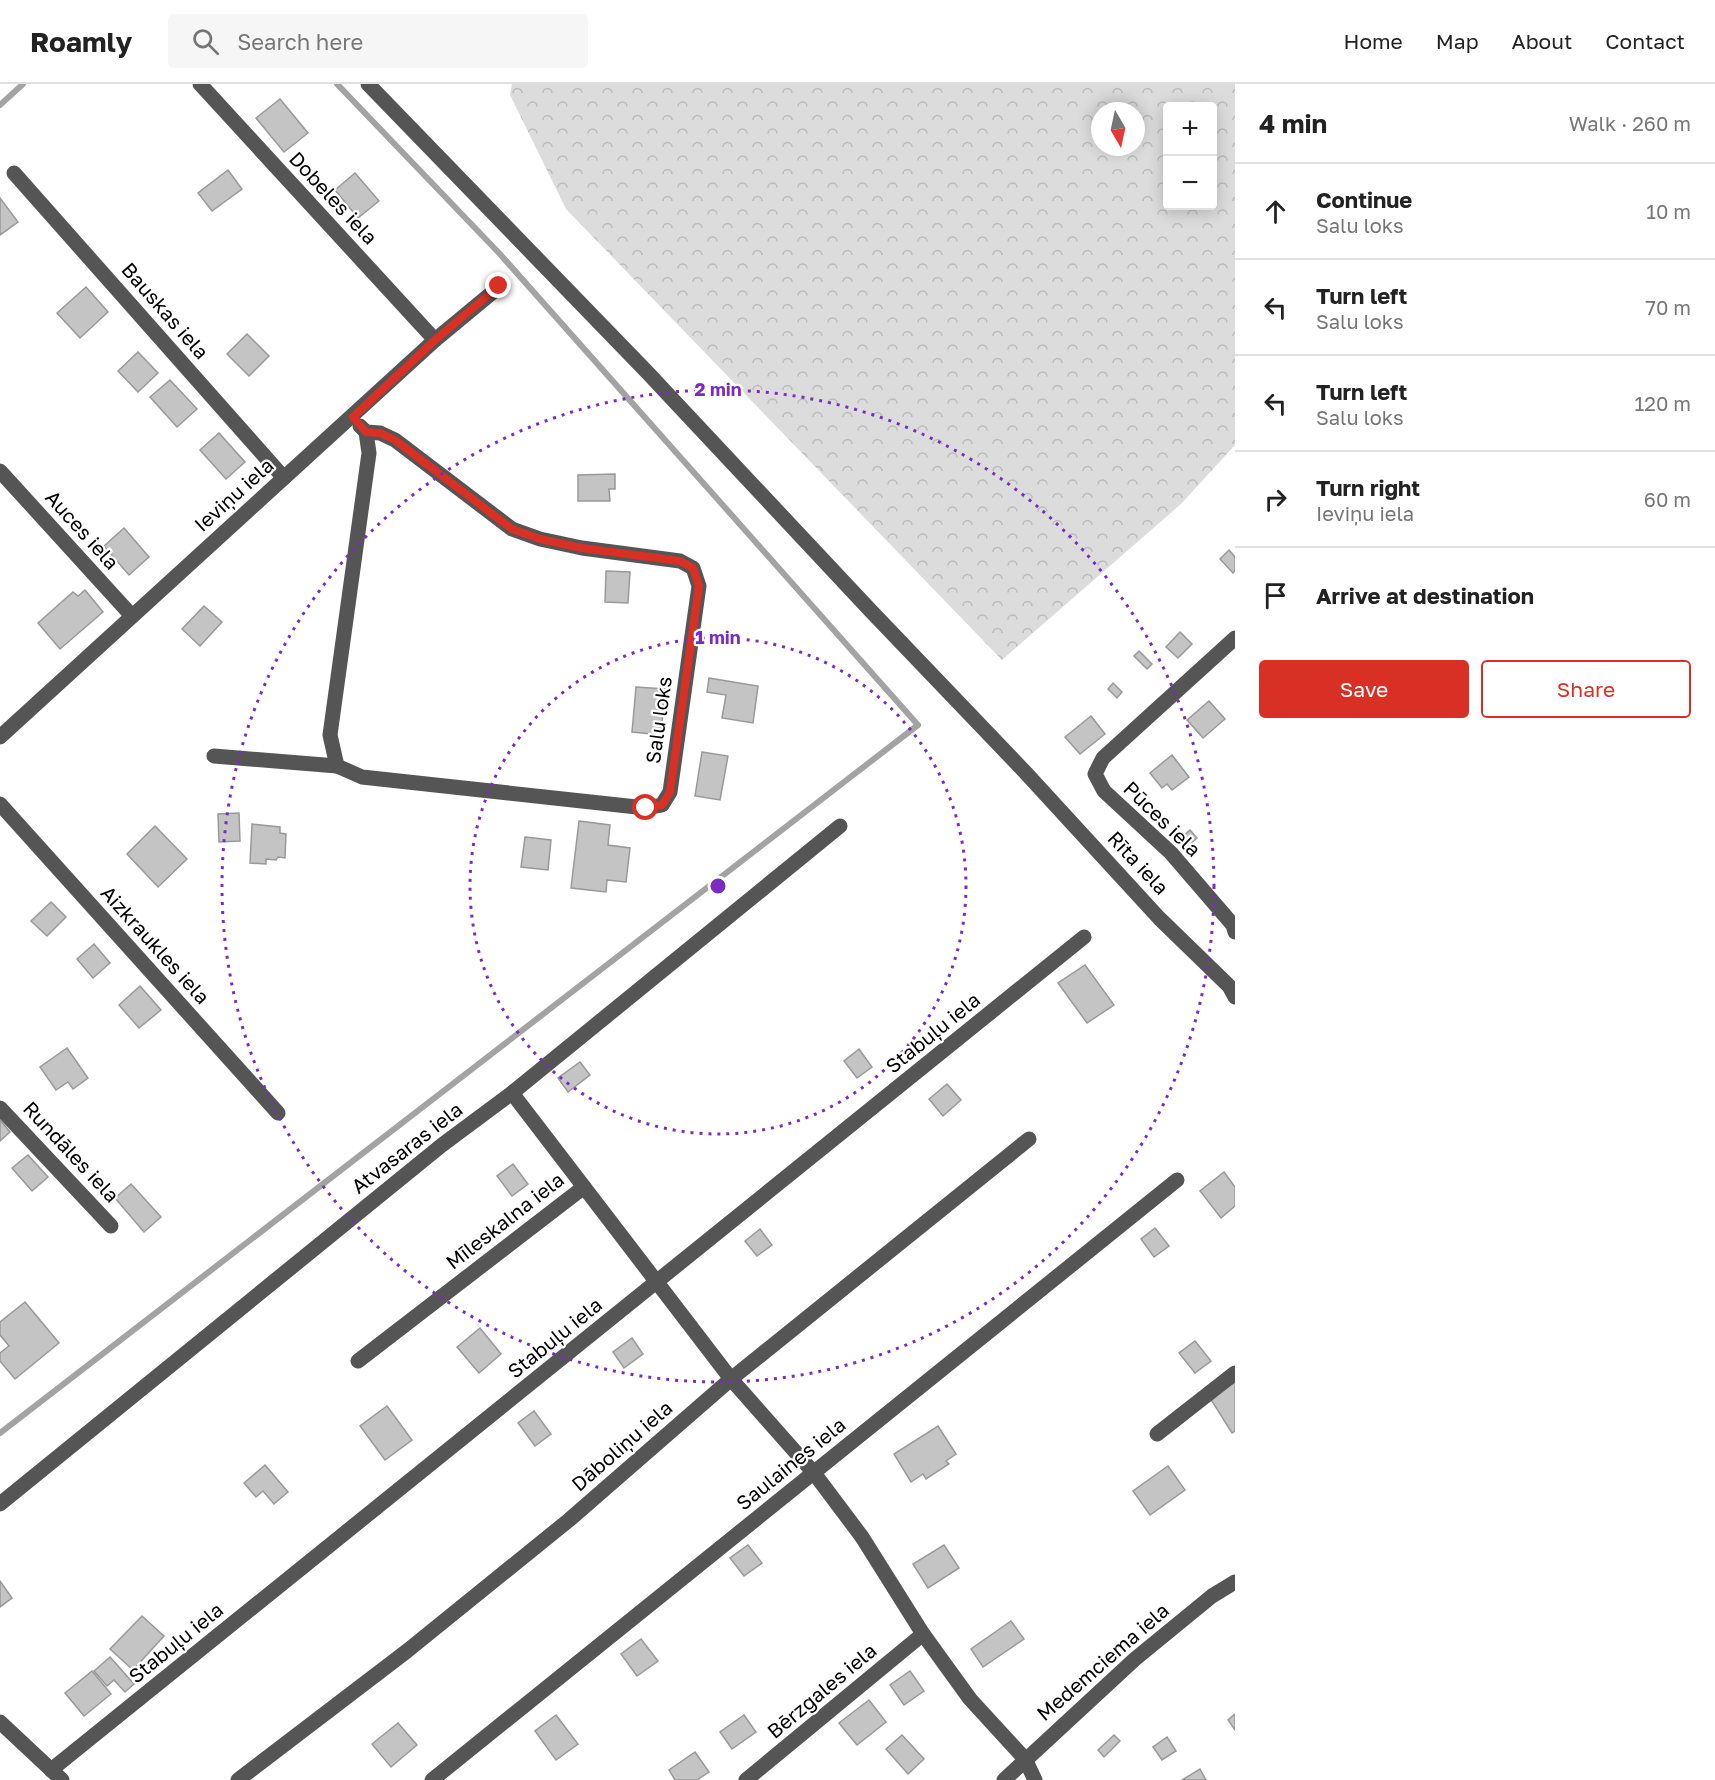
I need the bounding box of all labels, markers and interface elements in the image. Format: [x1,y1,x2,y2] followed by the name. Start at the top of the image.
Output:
[168,14,588,68] search box
[30,25,132,58] text: Roamly
[189,25,222,58] icon: search
[237,28,363,55] text: Search here
[1343,28,1403,54] text: Home
[1436,28,1479,54] text: Map
[1512,28,1572,54] text: About
[1605,28,1685,54] text: Contact
[1091,102,1145,156] north arrow
[1163,102,1217,210] map controls
[1163,102,1217,156] button: +
[1259,108,1327,139] text: 4 min
[1569,111,1691,135] text: Walk · 260 m
[285,146,383,249] street label: Dobeles iela
[1163,156,1217,210] button: −
[1316,186,1412,213] text: Continue
[1259,195,1292,228] icon: ahead
[1646,199,1691,223] text: 10 m
[1316,213,1404,237] text: Salu loks
[117,257,214,364] street label: Bauskas iela
[485,272,511,298] route end
[1316,282,1407,309] text: Turn left
[1259,291,1292,324] icon: left
[1645,295,1691,319] text: 70 m
[1316,309,1404,333] text: Salu loks
[694,378,742,400] text: 2 min
[1316,378,1407,405] text: Turn left
[1259,387,1292,420] icon: left
[1635,391,1691,415] text: 120 m
[1316,405,1404,429] text: Salu loks
[189,453,278,537] street label: Ieviņu iela
[1316,474,1420,501] text: Turn right
[1259,483,1292,516] icon: right
[41,485,124,574] street label: Auces iela
[1644,487,1691,511] text: 60 m
[1316,501,1414,525] text: Ieviņu iela
[1259,579,1292,612] icon: arrive
[1316,582,1534,609] text: Arrive at destination
[695,626,741,648] text: 1 min
[1259,660,1469,718] button: Save
[1481,660,1691,718] button: Share
[640,675,676,765] street label: Salu loks
[1119,776,1206,861] street label: Pūces iela
[632,794,658,820] route start
[1103,826,1174,899] street label: Rīta iela
[708,876,728,896] centre of rings
[96,880,215,1008] street label: Aizkraukles iela
[880,987,985,1078] street label: Stabuļu iela
[19,1096,125,1207] street label: Rundāles iela
[346,1097,467,1198] street label: Atvasaras iela
[441,1167,568,1274] street label: Mīleskalna iela
[502,1292,607,1383] street label: Stabuļu iela
[566,1395,677,1496] street label: Dāboliņu iela
[731,1412,850,1515] street label: Saulaines iela
[123,1597,228,1688] street label: Stabuļu iela
[1031,1597,1173,1725] street label: Medemciema iela
[762,1638,881,1743] street label: Bērzgales iela

